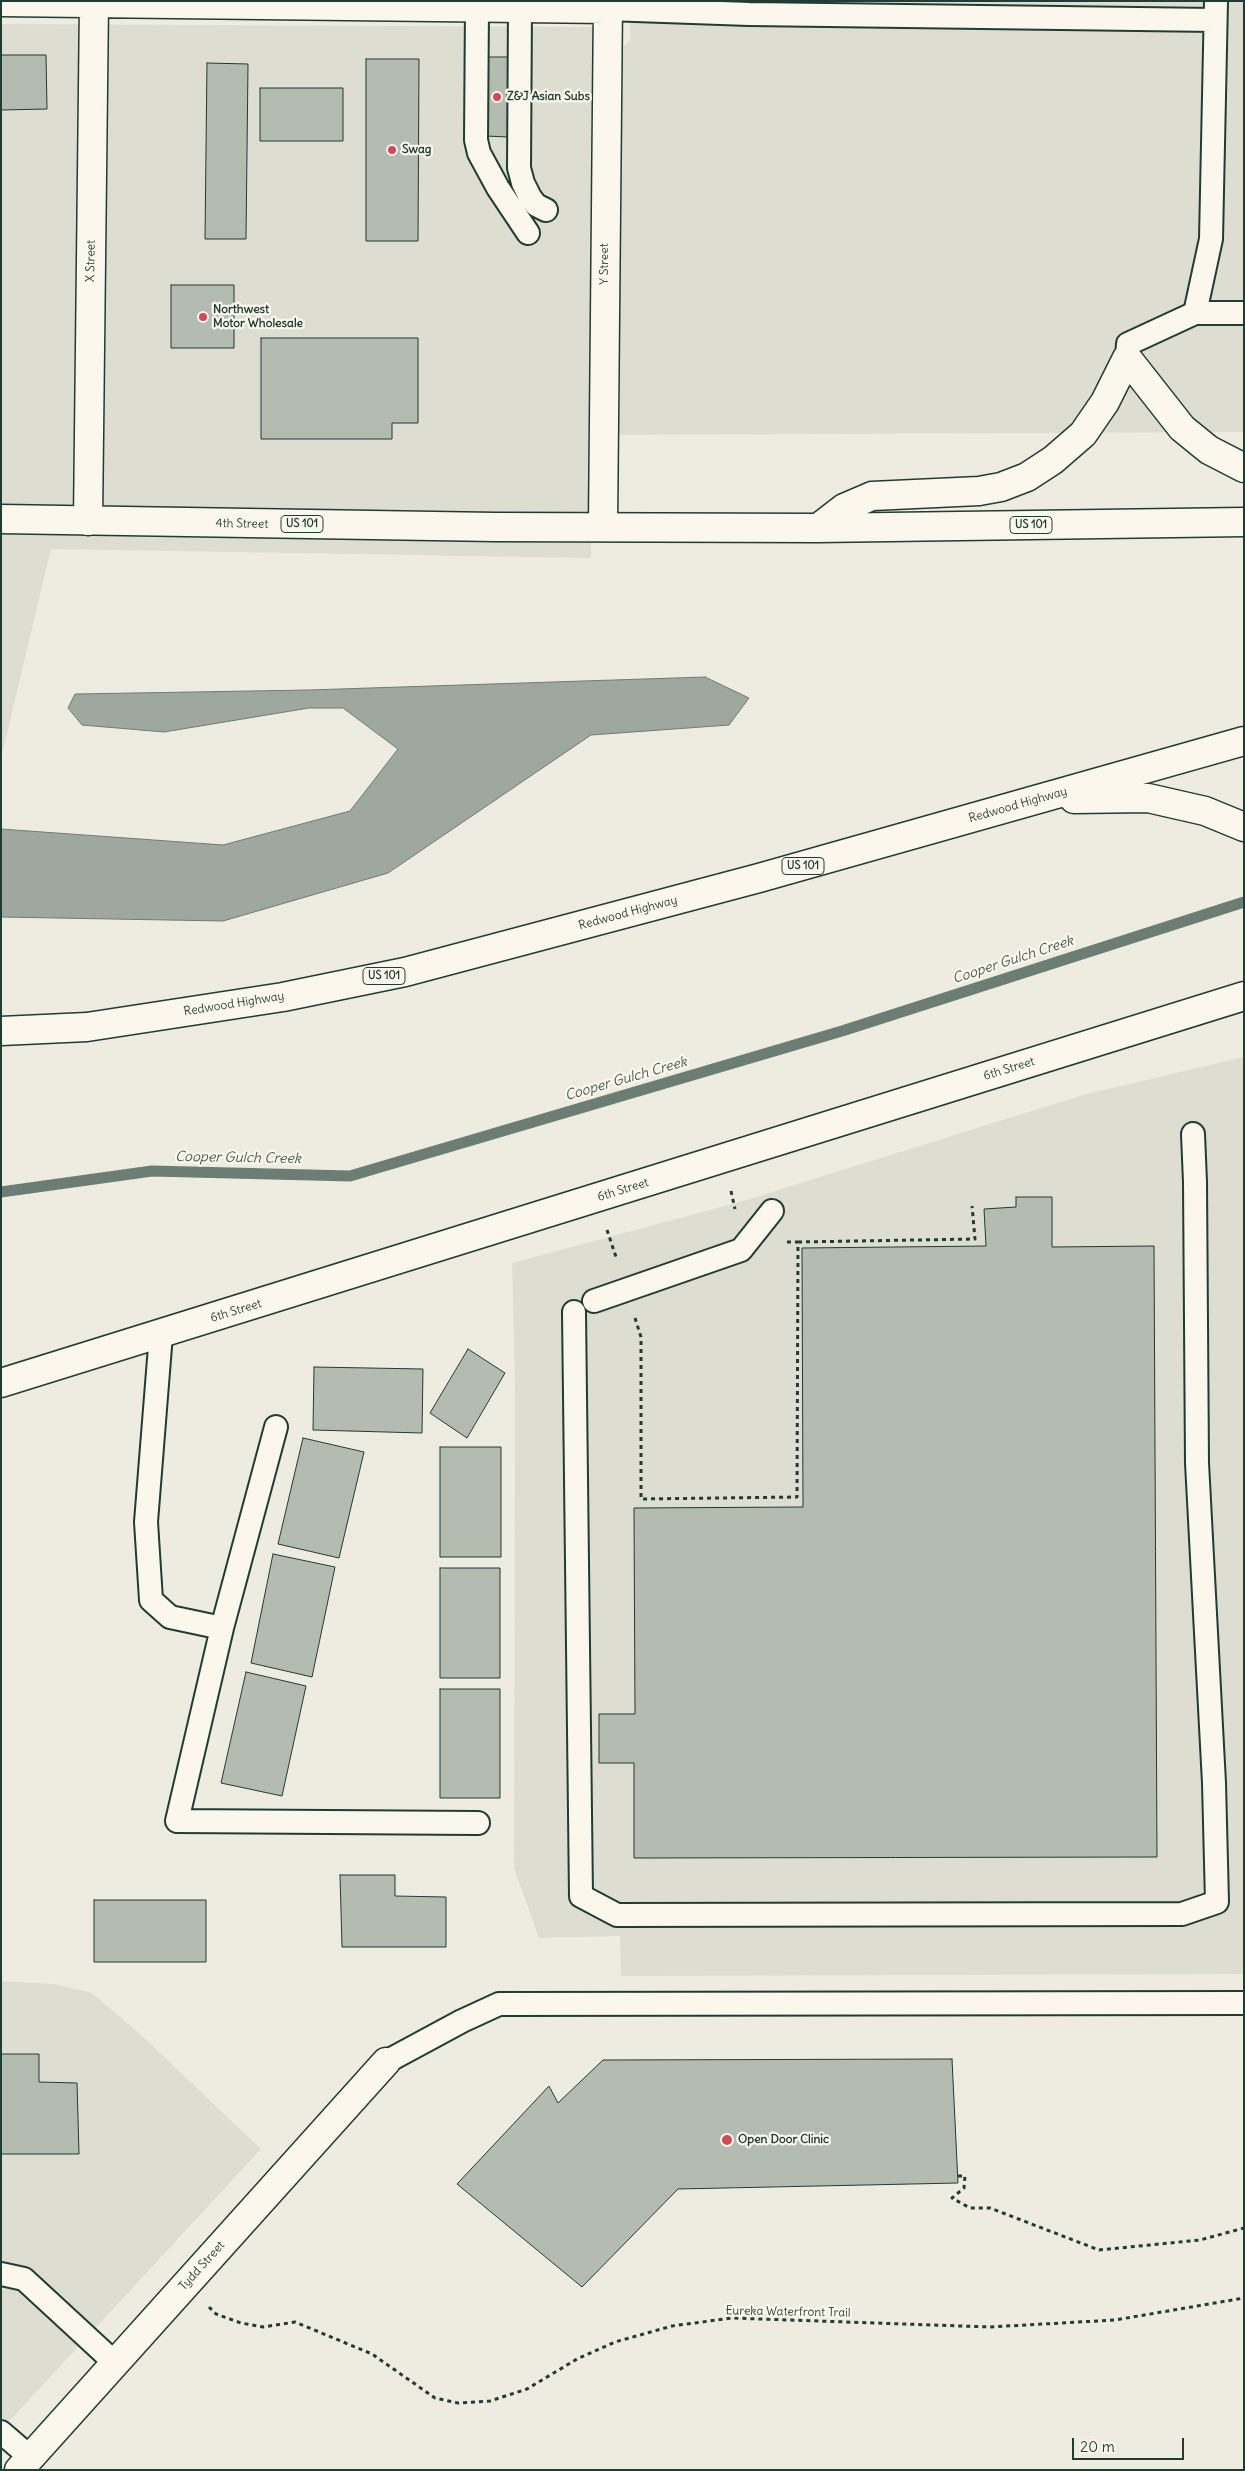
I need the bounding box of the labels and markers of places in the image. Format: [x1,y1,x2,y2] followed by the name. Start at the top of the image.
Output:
[507,90,590,104] place label: Z&J Asian Subs
[491,91,503,103] marker: Z&J Asian Subs
[402,143,431,157] place label: Swag
[386,144,398,156] marker: Swag
[213,303,303,331] place label: Northwest Motor Wholesale
[197,311,209,323] marker: Northwest Motor Wholesale
[720,2133,734,2147] marker: Open Door Clinic
[738,2133,829,2147] place label: Open Door Clinic

